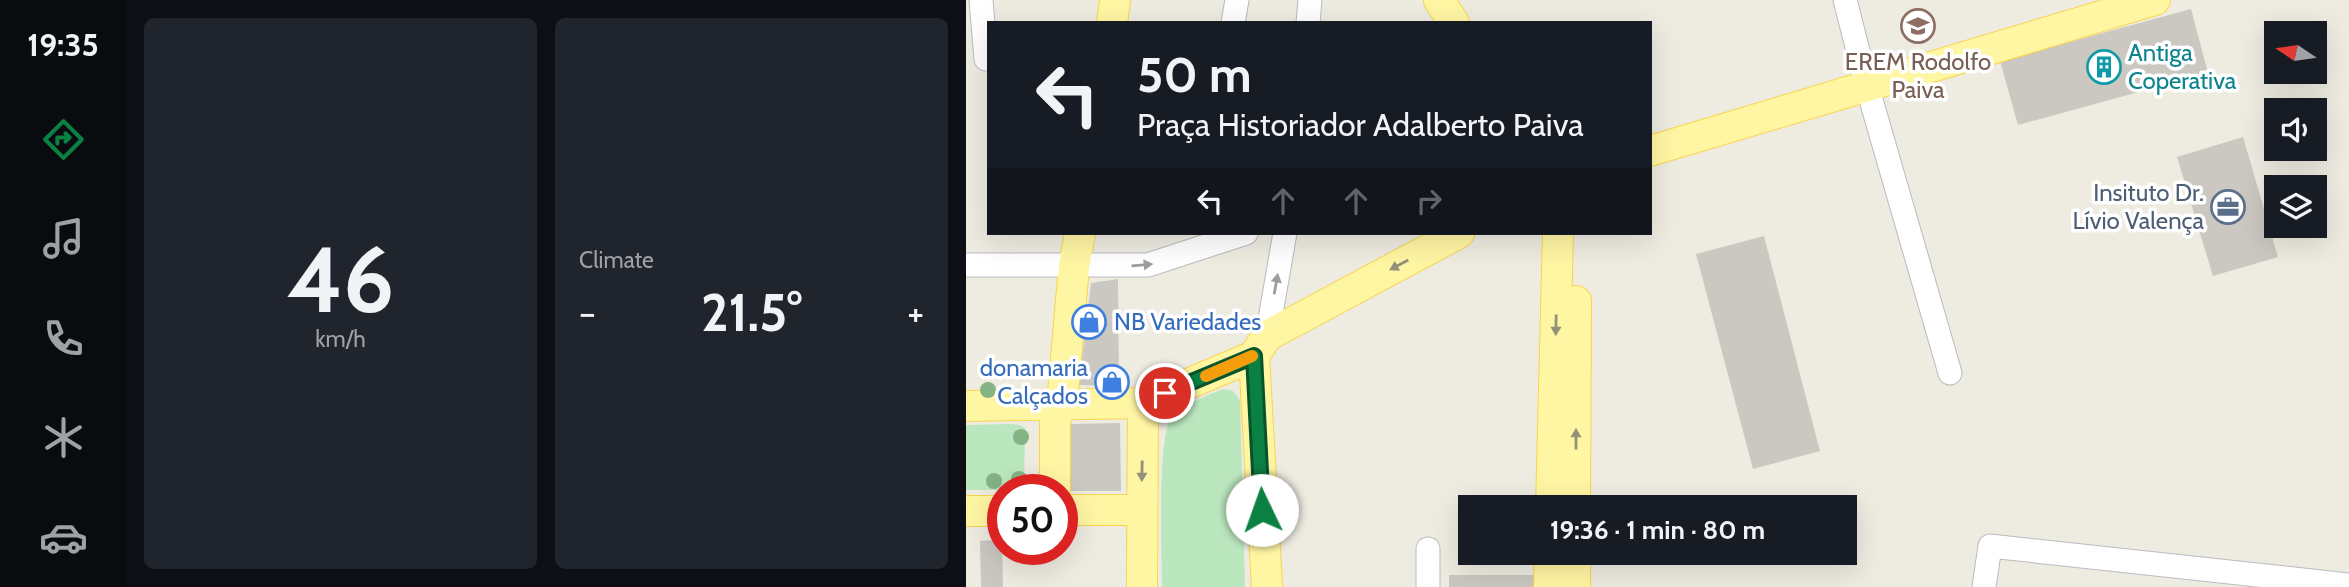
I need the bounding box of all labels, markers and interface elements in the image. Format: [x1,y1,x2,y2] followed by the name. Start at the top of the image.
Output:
[1899,7,1937,45] school or university icon: EREM Rodolfo Paiva
[2264,21,2328,84] north arrow
[2264,21,2327,238] map controls
[27,25,99,64] text: 19:35
[2128,38,2237,95] place label: Antiga Coperativa
[1137,45,1252,104] text: 50 m
[1845,47,1991,104] place label: EREM Rodolfo Paiva
[2085,48,2123,86] building icon: Antiga Coperativa
[1022,49,1113,140] icon: left
[2264,98,2327,161] button: sound
[1137,105,1584,144] text: Praça Historiador Adalberto Paiva
[39,115,88,164] icon: directions
[2264,175,2327,238] button: layers
[2073,178,2204,235] place label: Insituto Dr. Lívio Valença
[1191,182,1229,220] icon: left
[1264,182,1302,220] icon: ahead
[1337,182,1375,220] icon: ahead
[1410,182,1448,220] icon: right
[2209,188,2247,226] office icon: Insituto Dr. Lívio Valença
[39,214,88,263] icon: music
[287,224,394,335] text: 46
[579,246,654,274] text: Climate
[1131,259,1153,270] one-way arrow
[1389,259,1408,271] one-way arrow
[1271,273,1282,295] one-way arrow
[701,281,802,344] text: 21.5°
[579,289,596,336] text: −
[907,289,924,336] text: +
[1070,303,1108,341] shop icon: NB Variedades
[1114,307,1261,336] place label: NB Variedades
[39,314,88,363] icon: phone
[1550,315,1561,337] one-way arrow
[315,325,366,353] text: km/h
[980,353,1088,410] place label: donamaria Calçados
[1093,363,1131,401] shop icon: donamaria Calçados
[1135,363,1195,423] pin
[1146,374,1184,412] icon: arrive
[39,413,88,462] icon: climate
[1570,428,1582,450] one-way arrow
[1136,460,1147,482] one-way arrow
[1225,473,1299,547] position arrow
[987,474,1078,565] speed limit sign: 50
[39,513,88,562] icon: car
[1550,514,1765,546] text: 19:36 · 1 min · 80 m

